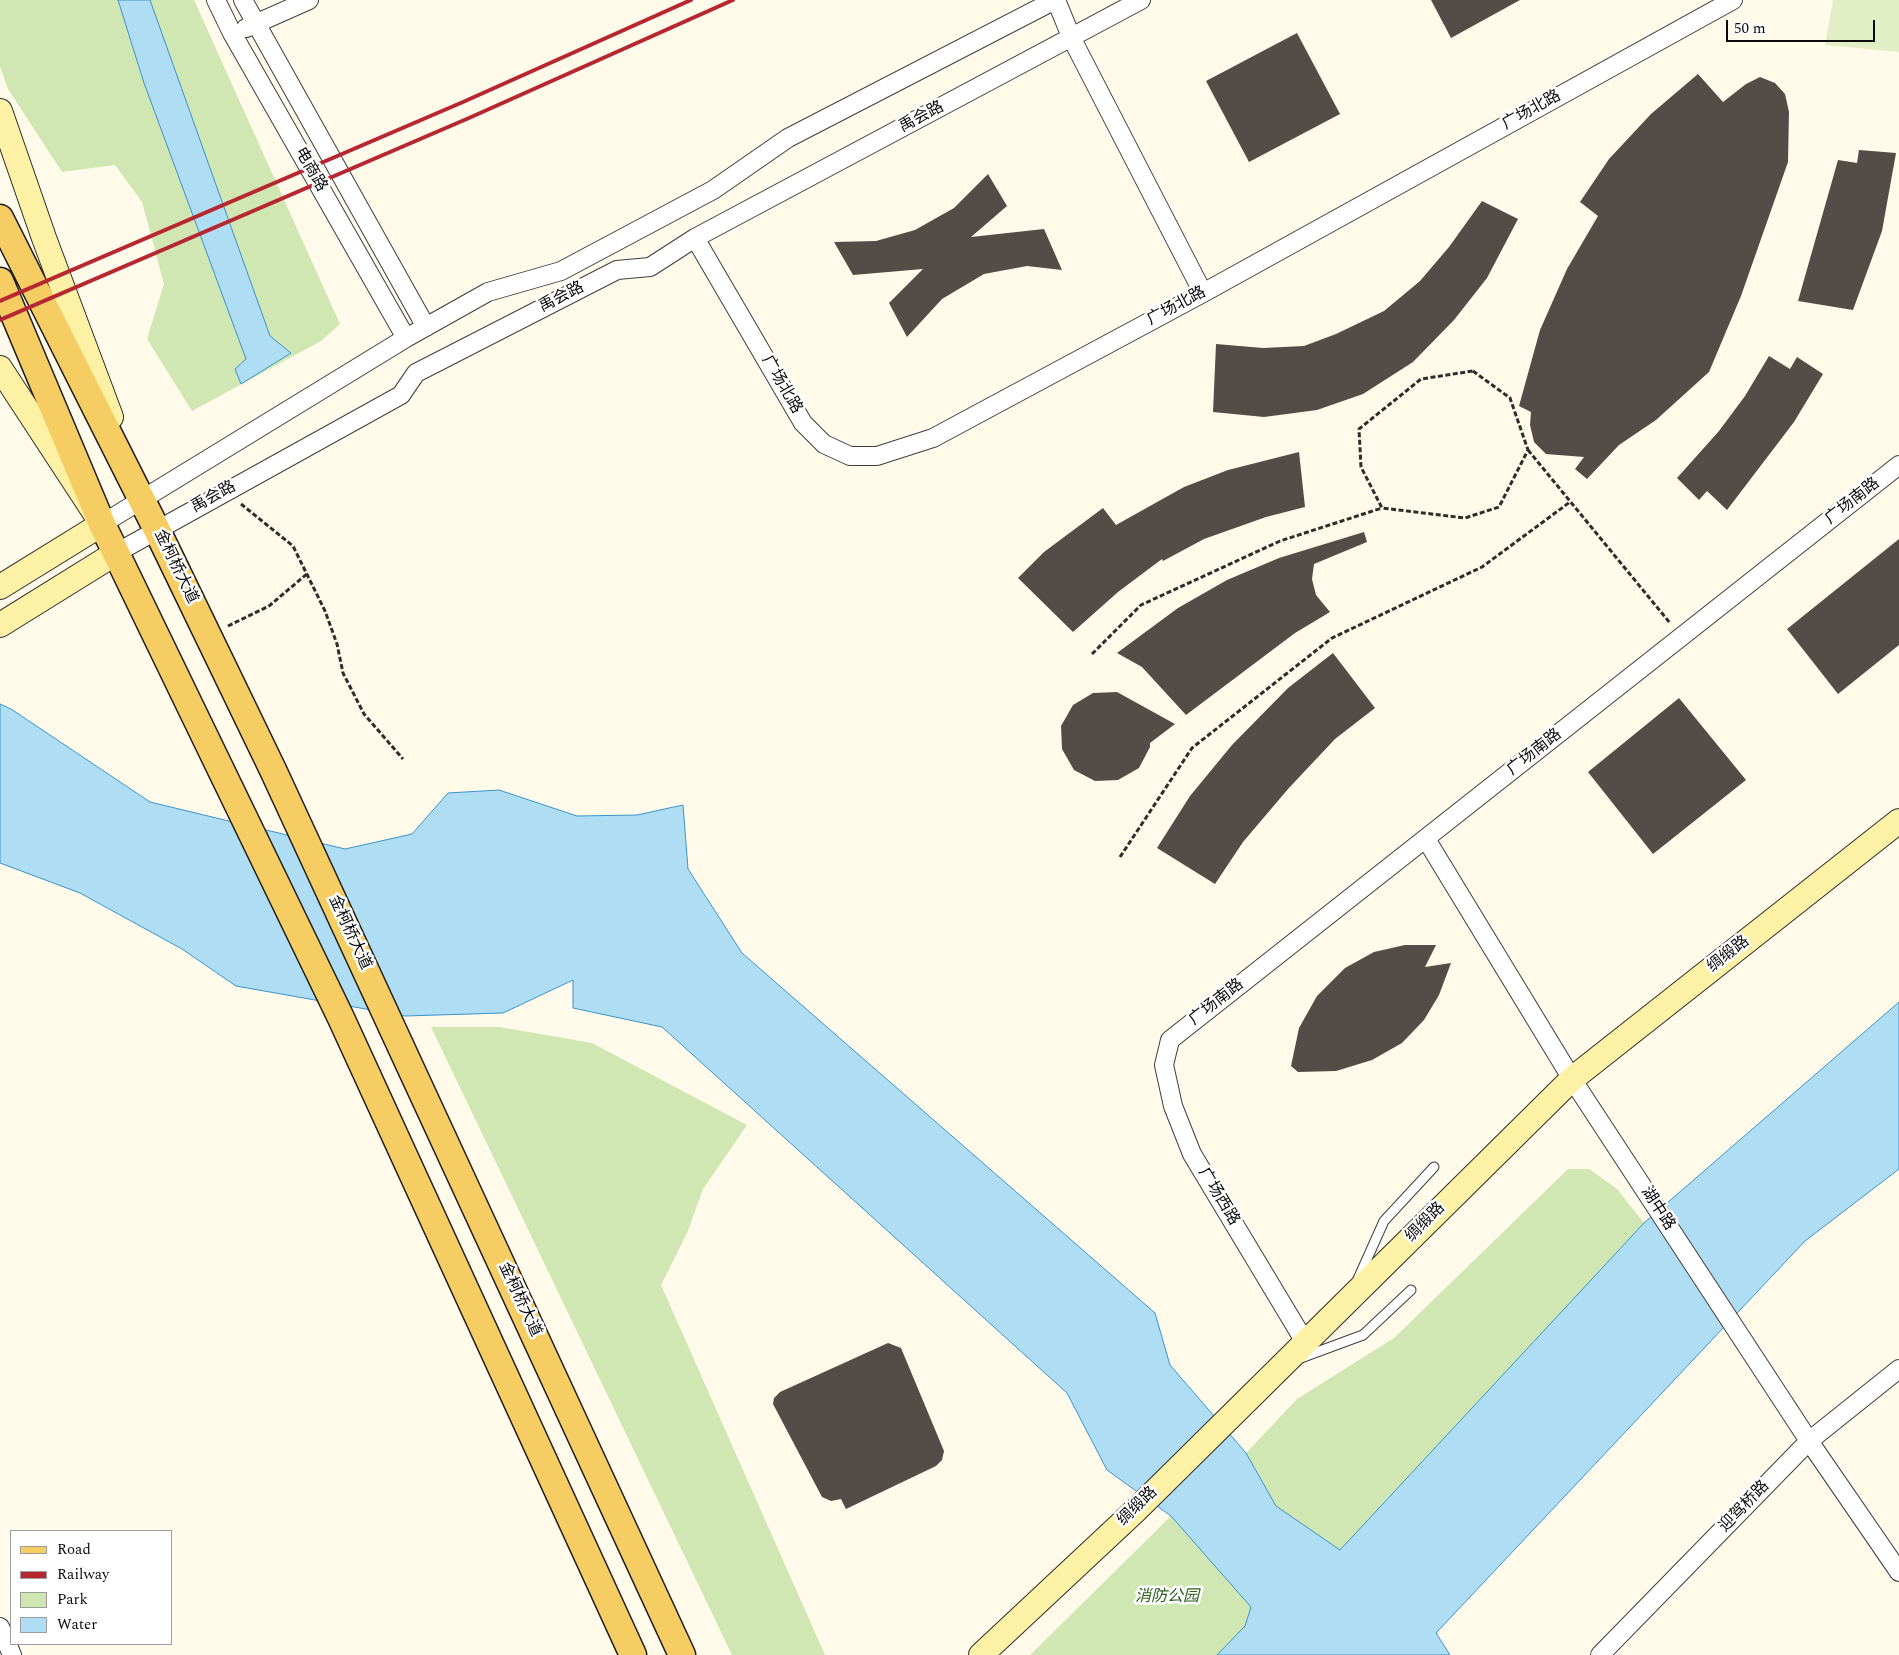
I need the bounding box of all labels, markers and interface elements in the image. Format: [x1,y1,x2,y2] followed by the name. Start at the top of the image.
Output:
[1729,10,1878,42] scale bar
[1734,17,1766,40] text: 50 m
[1499,87,1565,135] street label: 广场北路
[896,98,948,138] street label: 禹会路
[290,144,330,196] street label: 电商路
[536,279,588,317] street label: 禹会路
[1144,284,1210,330] street label: 广场北路
[757,352,805,418] street label: 广场北路
[1822,475,1884,529] street label: 广场南路
[188,478,240,518] street label: 禹会路
[149,527,201,607] street label: 金柯桥大道
[1504,726,1566,780] street label: 广场南路
[323,893,375,973] street label: 金柯桥大道
[1704,933,1754,977] street label: 绸缎路
[1186,976,1248,1030] street label: 广场南路
[1193,1165,1243,1229] street label: 广场西路
[1636,1184,1678,1234] street label: 湖中路
[1402,1199,1450,1247] street label: 绸缎路
[493,1260,545,1340] street label: 金柯桥大道
[1716,1477,1774,1537] street label: 迎驾桥路
[1114,1483,1162,1531] street label: 绸缎路
[10,1530,172,1645] legend
[57,1538,91,1561] text: Road
[57,1563,109,1586] text: Railway
[57,1588,88,1611] text: Park
[1135,1588,1199,1608] park label: 消防公园
[57,1613,97,1636] text: Water

